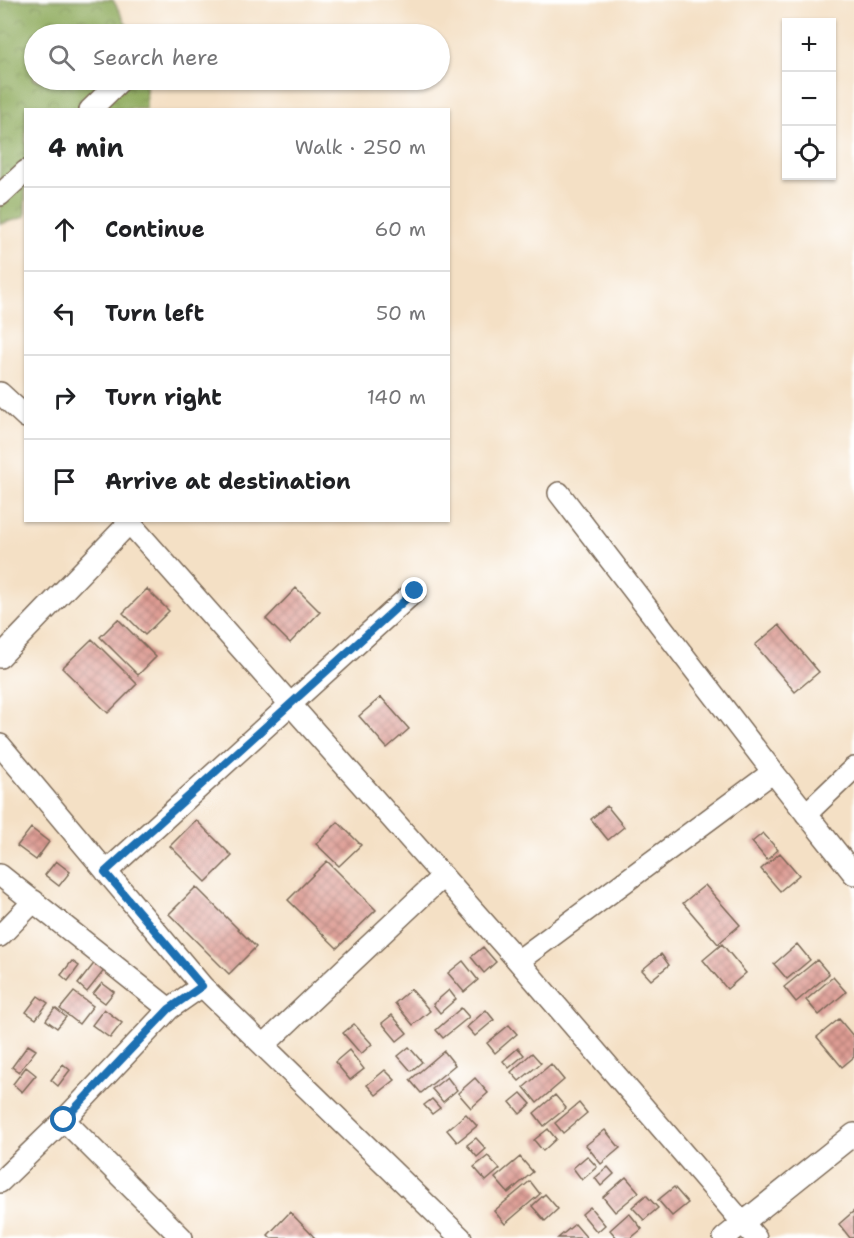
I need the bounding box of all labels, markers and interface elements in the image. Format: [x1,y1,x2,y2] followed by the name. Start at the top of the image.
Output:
[782,18,836,180] map controls
[782,18,836,72] button: +
[24,24,450,90] search box
[45,41,78,74] icon: search
[93,43,219,72] text: Search here
[782,72,836,126] button: −
[782,126,836,180] button: locate
[48,130,124,165] text: 4 min
[295,134,426,160] text: Walk · 250 m
[48,213,81,246] icon: ahead
[105,215,205,244] text: Continue
[374,216,426,242] text: 60 m
[48,297,81,330] icon: left
[105,299,204,328] text: Turn left
[376,300,426,326] text: 50 m
[48,381,81,414] icon: right
[105,383,222,412] text: Turn right
[367,384,426,410] text: 140 m
[48,465,81,498] icon: arrive
[105,467,351,496] text: Arrive at destination
[401,577,427,603] route end
[50,1106,76,1132] route start

